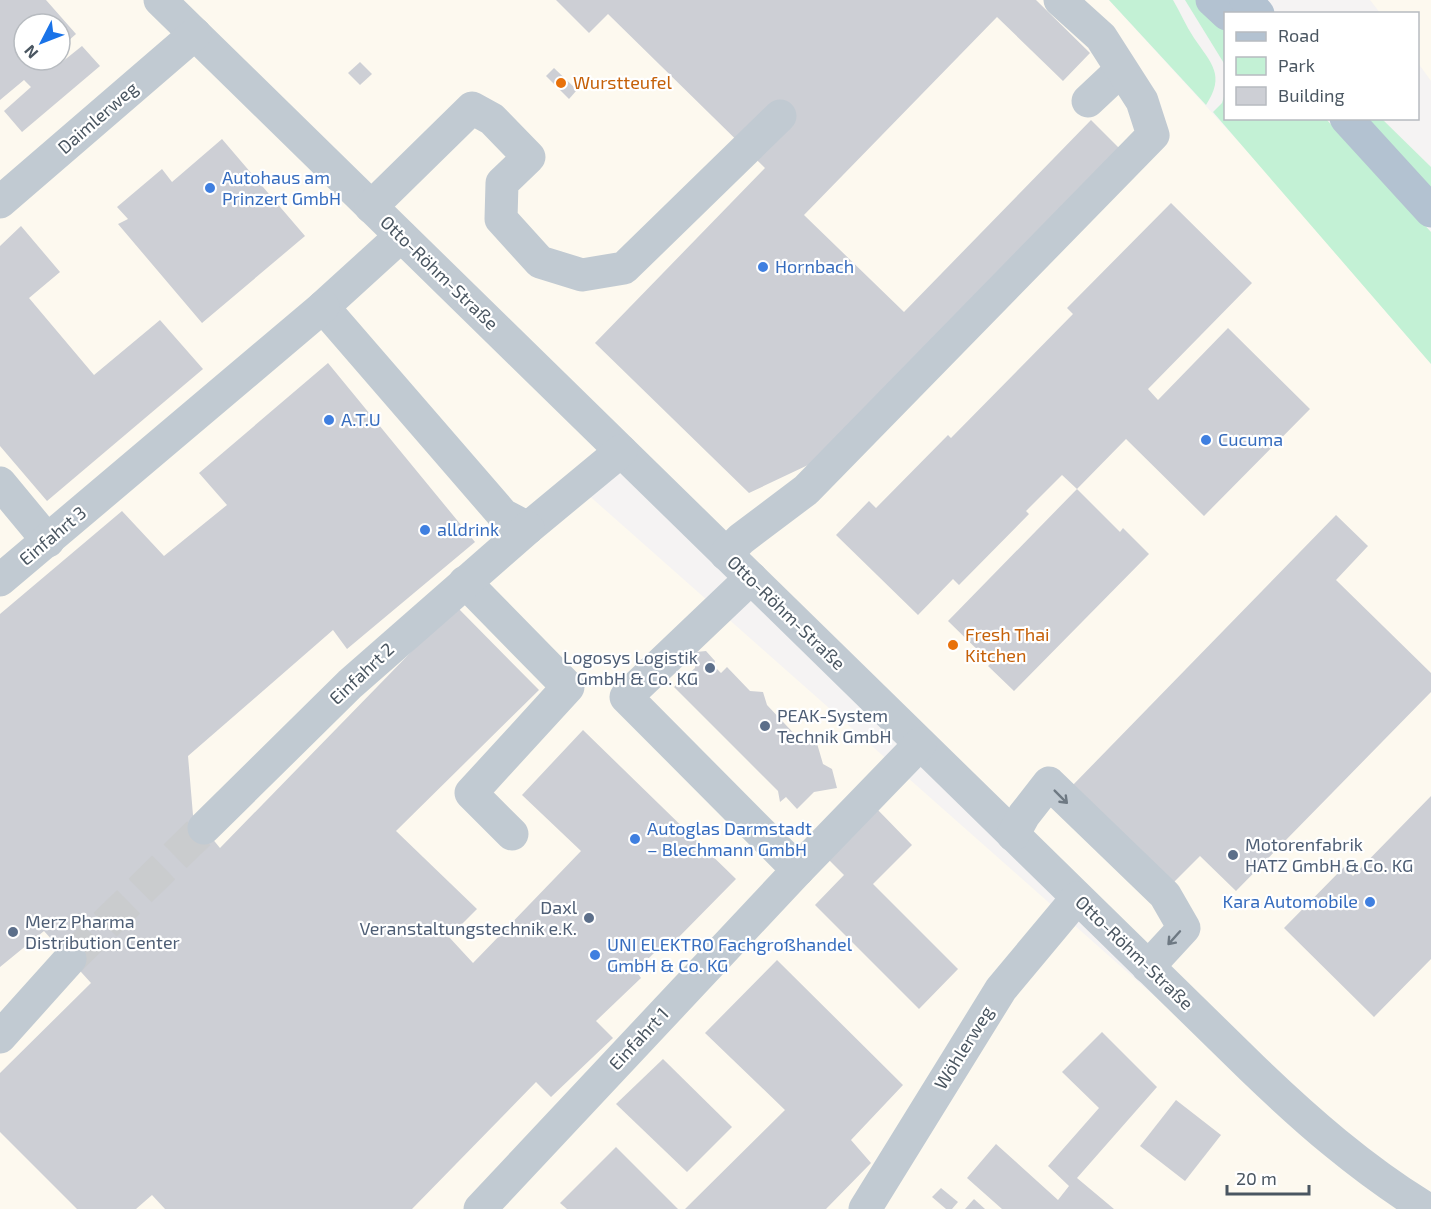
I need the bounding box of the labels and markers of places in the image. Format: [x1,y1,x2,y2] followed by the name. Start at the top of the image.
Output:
[573,71,672,93] place label: Wurstteufel
[554,76,568,90] marker: Wurstteufel
[222,166,341,209] place label: Autohaus am Prinzert GmbH
[203,181,217,195] marker: Autohaus am Prinzert GmbH
[775,255,854,277] place label: Hornbach
[756,260,770,274] marker: Hornbach
[341,408,381,430] place label: A.T.U
[322,413,336,427] marker: A.T.U
[1218,428,1283,450] place label: Cucuma
[1199,433,1213,447] marker: Cucuma
[437,518,499,540] place label: alldrink
[418,523,432,537] marker: alldrink
[965,623,1050,666] place label: Fresh Thai Kitchen
[946,638,960,652] marker: Fresh Thai Kitchen
[563,646,698,689] place label: Logosys Logistik GmbH & Co. KG
[703,661,717,675] marker: Logosys Logistik GmbH & Co. KG
[777,704,892,747] place label: PEAK-System Technik GmbH
[758,719,772,733] marker: PEAK-System Technik GmbH
[647,817,812,860] place label: Autoglas Darmstadt – Blechmann GmbH
[628,832,642,846] marker: Autoglas Darmstadt – Blechmann GmbH
[1245,833,1413,876] place label: Motorenfabrik HATZ GmbH & Co. KG
[1226,848,1240,862] marker: Motorenfabrik HATZ GmbH & Co. KG
[1223,890,1358,912] place label: Kara Automobile
[1363,895,1377,909] marker: Kara Automobile
[359,896,578,939] place label: Daxl Veranstaltungstechnik e.K.
[25,910,180,953] place label: Merz Pharma Distribution Center
[582,911,596,925] marker: Daxl Veranstaltungstechnik e.K.
[6,925,20,939] marker: Merz Pharma Distribution Center
[607,933,853,976] place label: UNI ELEKTRO Fachgroßhandel GmbH & Co. KG
[588,948,602,962] marker: UNI ELEKTRO Fachgroßhandel GmbH & Co. KG

